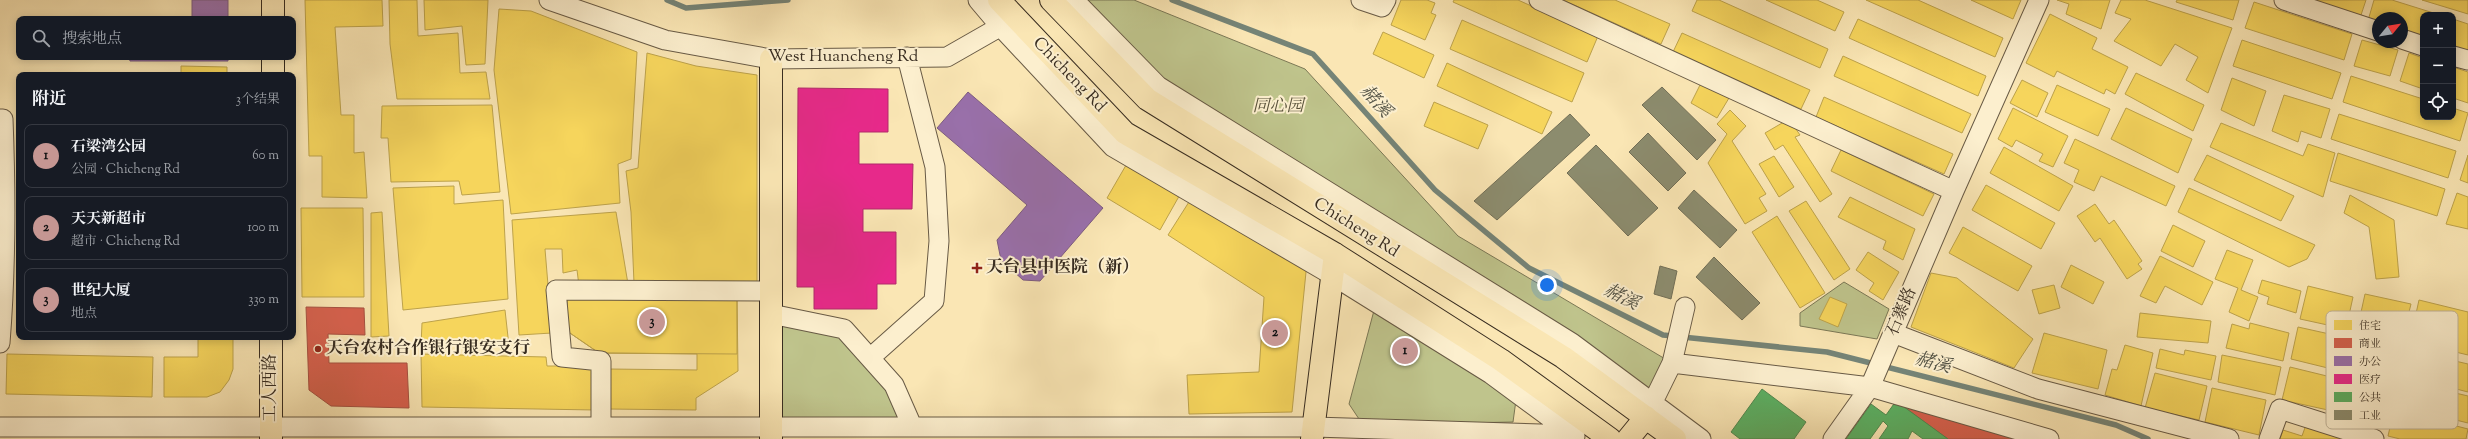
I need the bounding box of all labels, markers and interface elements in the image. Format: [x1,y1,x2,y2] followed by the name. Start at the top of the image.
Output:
[2372,12,2408,48] north arrow
[2420,12,2456,120] map controls
[2420,12,2456,48] button: +
[16,16,296,60] search box
[30,27,52,49] icon: search
[62,29,122,50] text: 搜索地点
[1027,32,1112,118] street label: Chicheng Rd
[768,45,919,69] street label: West Huancheng Rd
[2420,48,2456,84] button: −
[1353,80,1398,126] water label: 赭溪
[2420,84,2456,120] button: locate
[32,88,66,112] text: 附近
[236,91,280,109] text: 3个结果
[1253,95,1306,119] park label: 同心园
[71,137,146,158] text: 石梁湾公园
[44,147,48,165] text: 1
[252,147,279,165] text: 60 m
[71,161,180,179] text: 公园 · Chicheng Rd
[1309,192,1404,264] street label: Chicheng Rd
[71,209,146,230] text: 天天新超市
[43,219,49,237] text: 2
[247,219,279,237] text: 100 m
[71,233,180,251] text: 超市 · Chicheng Rd
[986,256,1139,280] place label: 天台县中医院（新）
[971,262,983,274] marker: 天台县中医院（新）
[1537,275,1557,295] your location
[1599,278,1645,319] water label: 赭溪
[71,281,131,302] text: 世纪大厦
[1881,284,1923,340] street label: 石寨路
[43,291,49,309] text: 3
[248,291,279,309] text: 330 m
[71,305,97,323] text: 地点
[639,307,665,337] pin: 3
[2326,311,2458,429] legend
[1262,318,1288,348] pin: 2
[2359,318,2381,334] text: 住宅
[1392,336,1418,366] pin: 1
[2359,336,2381,352] text: 商业
[326,337,530,361] place label: 天台农村合作银行银安支行
[313,344,323,354] marker: 天台农村合作银行银安支行
[1912,347,1956,381] water label: 赭溪
[259,354,283,422] street label: 工人西路
[2359,354,2381,370] text: 办公
[2359,372,2381,388] text: 医疗
[2359,390,2381,406] text: 公共
[2359,408,2381,424] text: 工业

